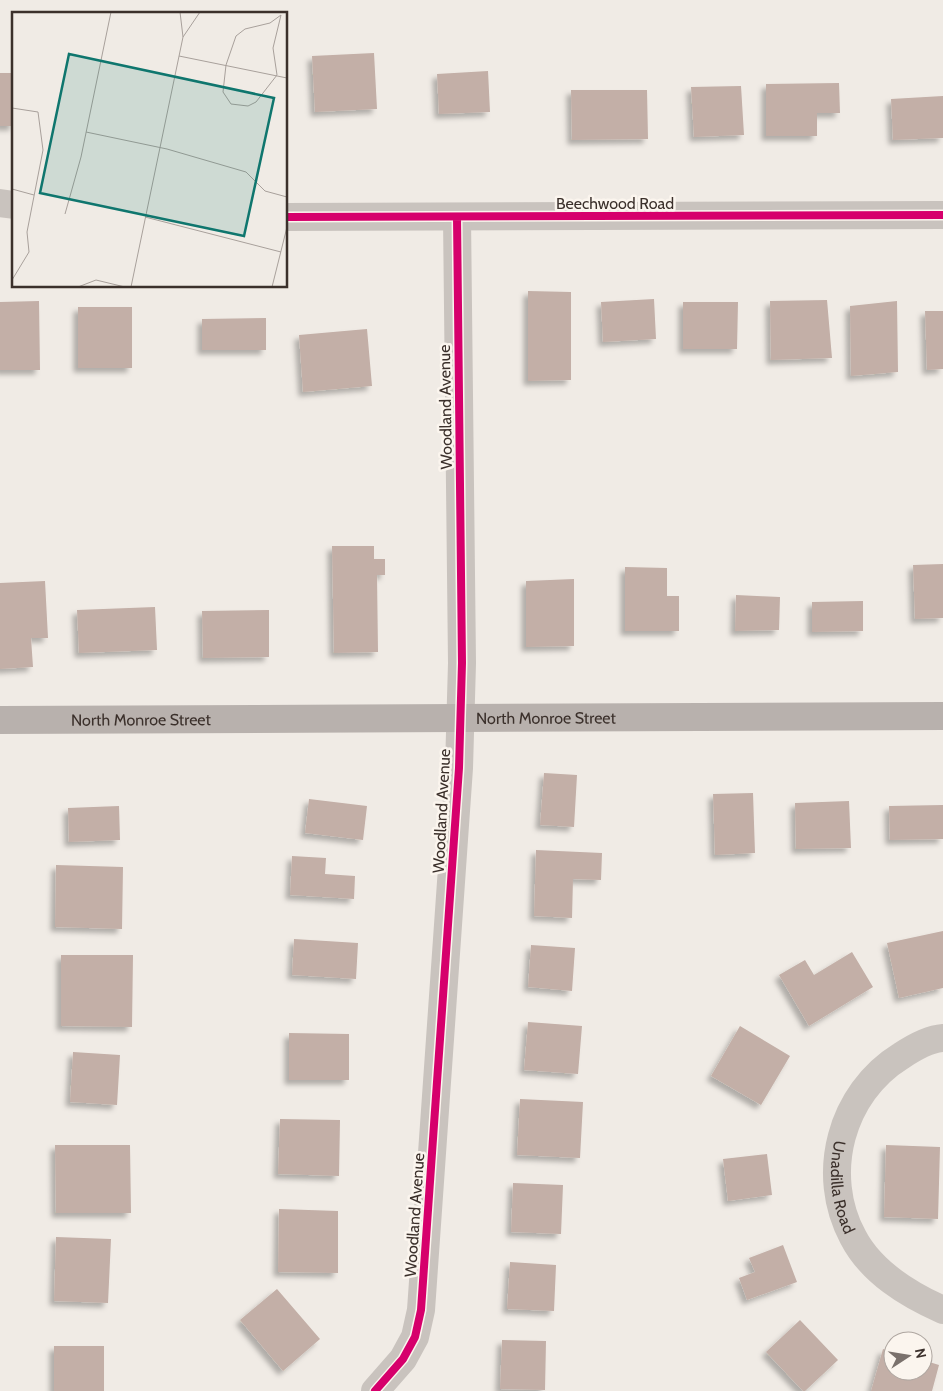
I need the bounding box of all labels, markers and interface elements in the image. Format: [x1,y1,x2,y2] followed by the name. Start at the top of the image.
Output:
[12,12,288,288] inset map
[556,194,674,213] street label: Beechwood Road
[435,345,456,469] street label: Woodland Avenue
[476,708,617,728] street label: North Monroe Street
[71,710,212,730] street label: North Monroe Street
[429,748,454,874] street label: Woodland Avenue
[827,1139,859,1237] street label: Unadilla Road
[401,1152,428,1278] street label: Woodland Avenue
[883,1331,933,1381] north arrow
[911,1347,931,1360] text: N

